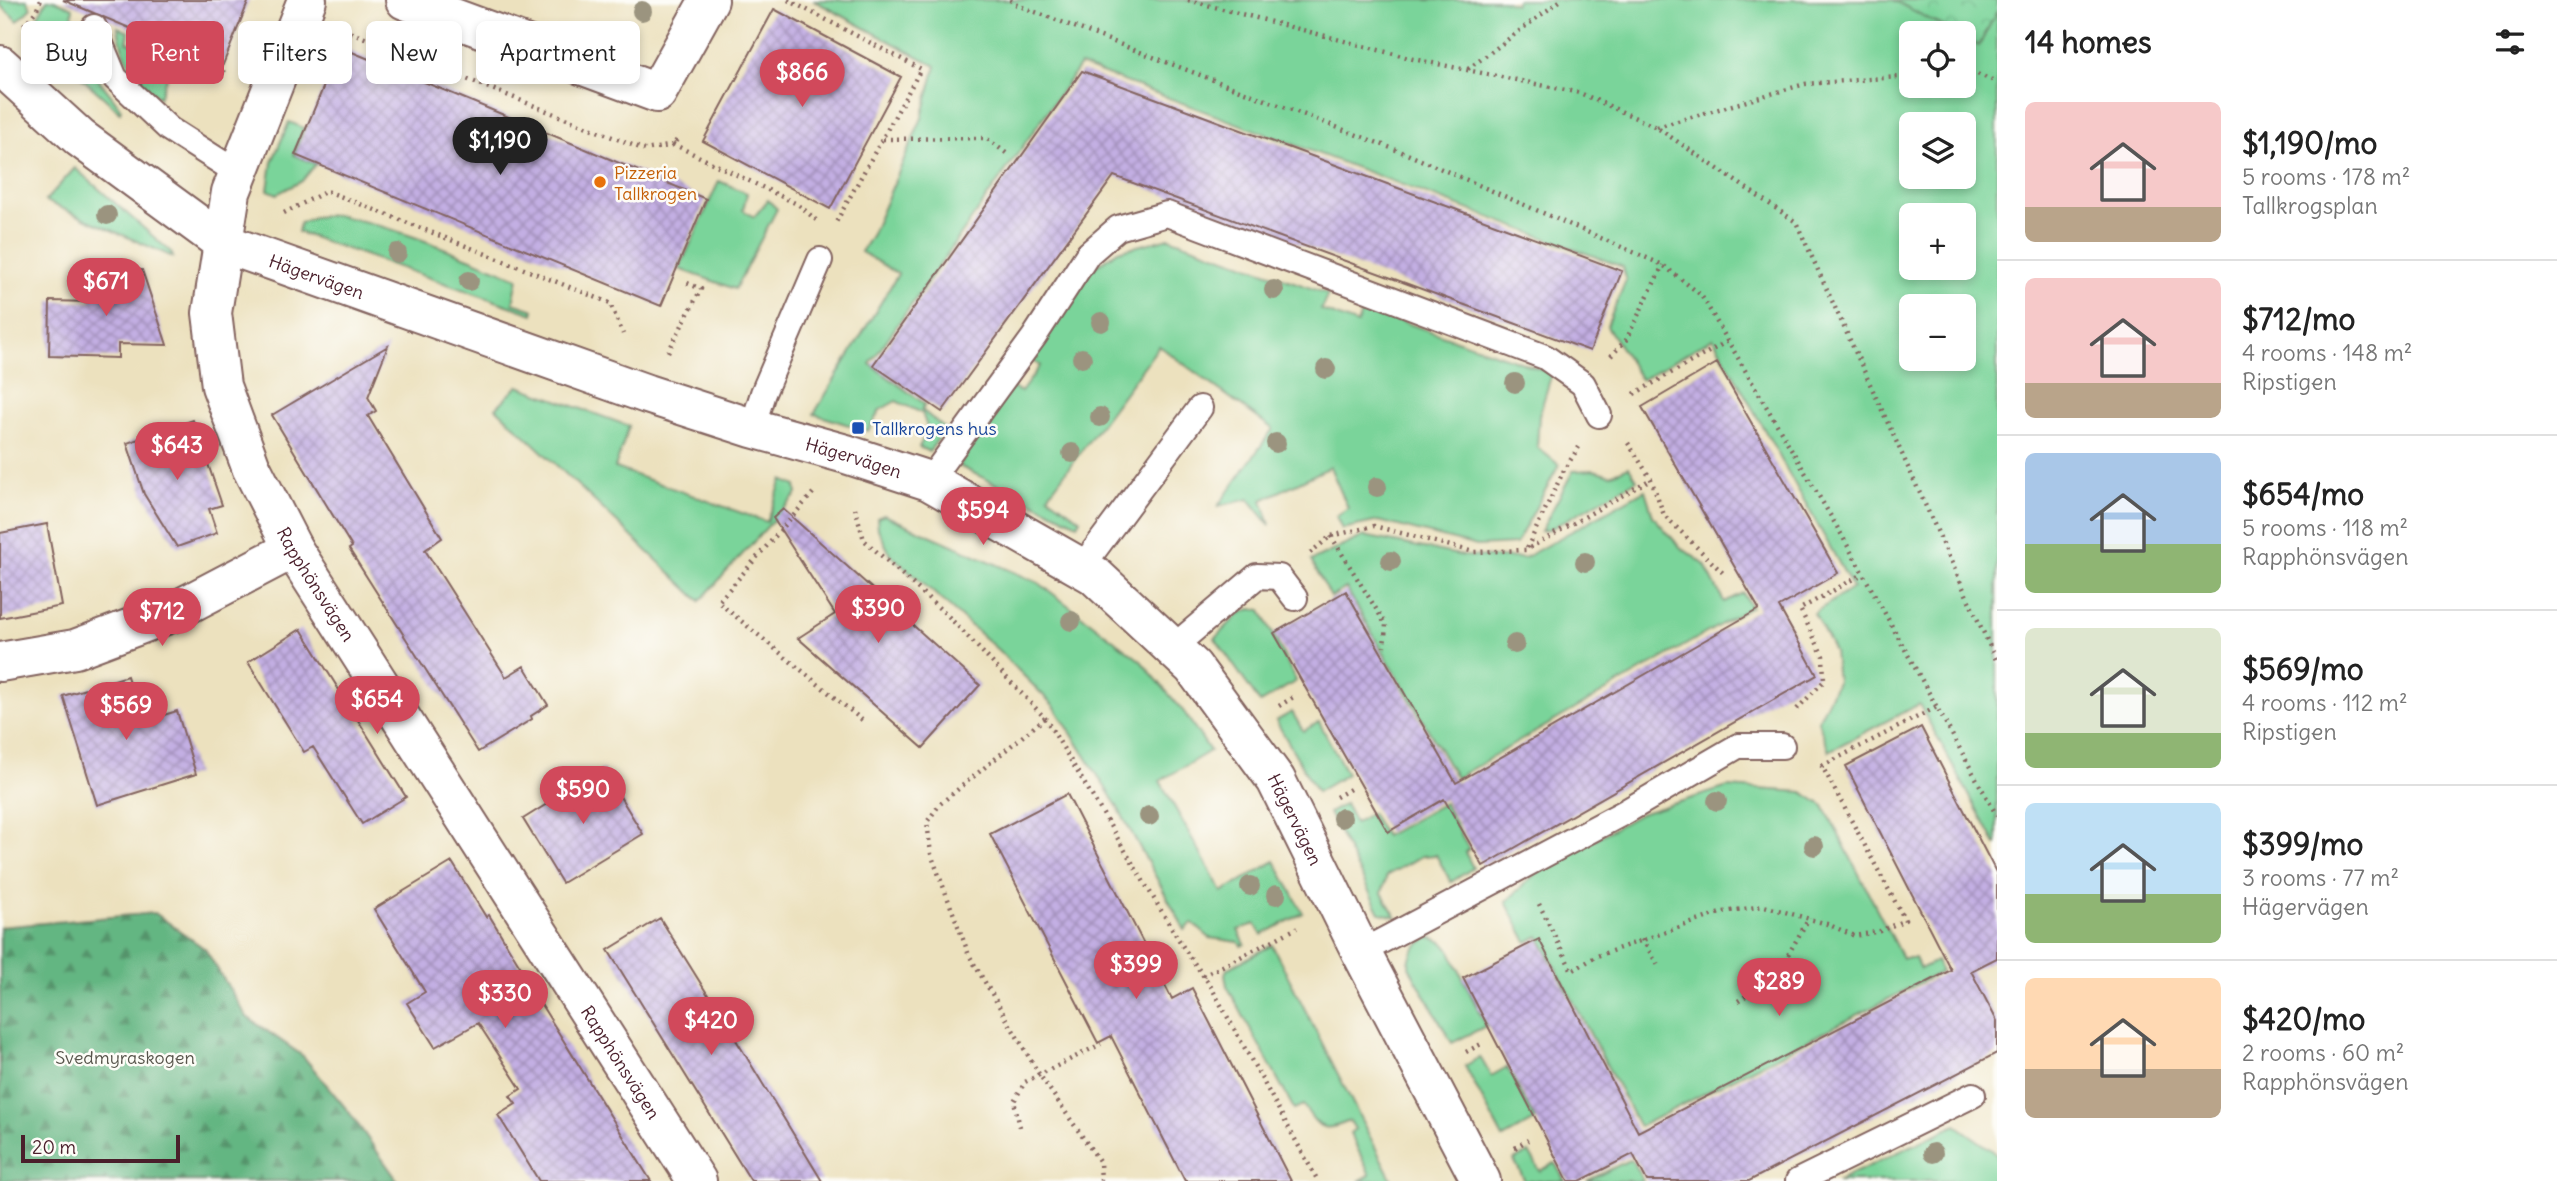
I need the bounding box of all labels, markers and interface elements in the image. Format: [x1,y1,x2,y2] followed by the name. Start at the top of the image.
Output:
[21,21,112,84] chip: Buy
[126,21,224,84] chip: Rent
[238,21,352,84] chip: Filters
[366,21,462,84] chip: New
[476,21,640,84] chip: Apartment
[1899,21,1976,371] map controls
[1899,21,1976,98] button: locate
[2025,23,2152,61] text: 14 homes
[2491,23,2529,61] icon: filters
[761,50,843,109] pin: $866
[776,57,828,86] text: $866
[1899,112,1976,189] button: layers
[443,118,557,177] pin: $1,190
[2242,124,2377,162] text: $1,190/mo
[469,125,531,154] text: $1,190
[2081,130,2165,214] icon: home
[614,161,697,205] place label: Pizzeria Tallkrogen
[2242,162,2410,191] text: 5 rooms · 178 m²
[592,174,608,190] marker: Pizzeria Tallkrogen
[2242,191,2378,220] text: Tallkrogsplan
[1899,203,1976,280] button: +
[266,249,367,304] street label: Hägervägen
[65,258,147,318] pin: $671
[83,266,129,295] text: $671
[1899,294,1976,371] button: −
[2242,300,2355,338] text: $712/mo
[2081,306,2165,390] icon: home
[2242,338,2412,367] text: 4 rooms · 148 m²
[2242,367,2337,396] text: Ripstigen
[872,417,997,440] place label: Tallkrogens hus
[850,420,866,436] marker: Tallkrogens hus
[136,422,218,482] pin: $643
[151,430,203,459] text: $643
[803,432,905,483] street label: Hägervägen
[2242,475,2364,513] text: $654/mo
[2081,481,2165,565] icon: home
[942,488,1024,547] pin: $594
[957,495,1009,524] text: $594
[2242,513,2408,542] text: 5 rooms · 118 m²
[272,523,360,645] street label: Rapphönsvägen
[2242,542,2408,571] text: Rapphönsvägen
[837,586,919,645] pin: $390
[121,588,203,648] pin: $712
[851,593,905,622] text: $390
[139,596,185,625] text: $712
[2242,650,2364,688] text: $569/mo
[2081,656,2165,740] icon: home
[336,676,418,736] pin: $654
[85,682,167,742] pin: $569
[351,684,403,713] text: $654
[2242,688,2408,717] text: 4 rooms · 112 m²
[100,690,152,719] text: $569
[2242,717,2337,746] text: Ripstigen
[542,766,624,826] pin: $590
[1263,770,1328,869] street label: Hägervägen
[556,774,610,803] text: $590
[2242,825,2363,863] text: $399/mo
[2081,831,2165,915] icon: home
[2242,863,2399,892] text: 3 rooms · 77 m²
[2242,892,2369,921] text: Hägervägen
[1095,942,1177,1001] pin: $399
[1110,949,1162,978] text: $399
[1738,958,1820,1018] pin: $289
[1753,966,1805,995] text: $289
[464,970,546,1030] pin: $330
[478,978,532,1007] text: $330
[670,998,752,1057] pin: $420
[2242,1000,2365,1038] text: $420/mo
[576,1001,666,1123] street label: Rapphönsvägen
[684,1005,738,1034] text: $420
[2081,1006,2165,1090] icon: home
[2242,1038,2404,1067] text: 2 rooms · 60 m²
[55,1046,195,1069] park label: Svedmyraskogen
[2242,1067,2408,1096] text: Rapphönsvägen
[21,1132,180,1164] scale bar
[32,1135,76,1159] text: 20 m

